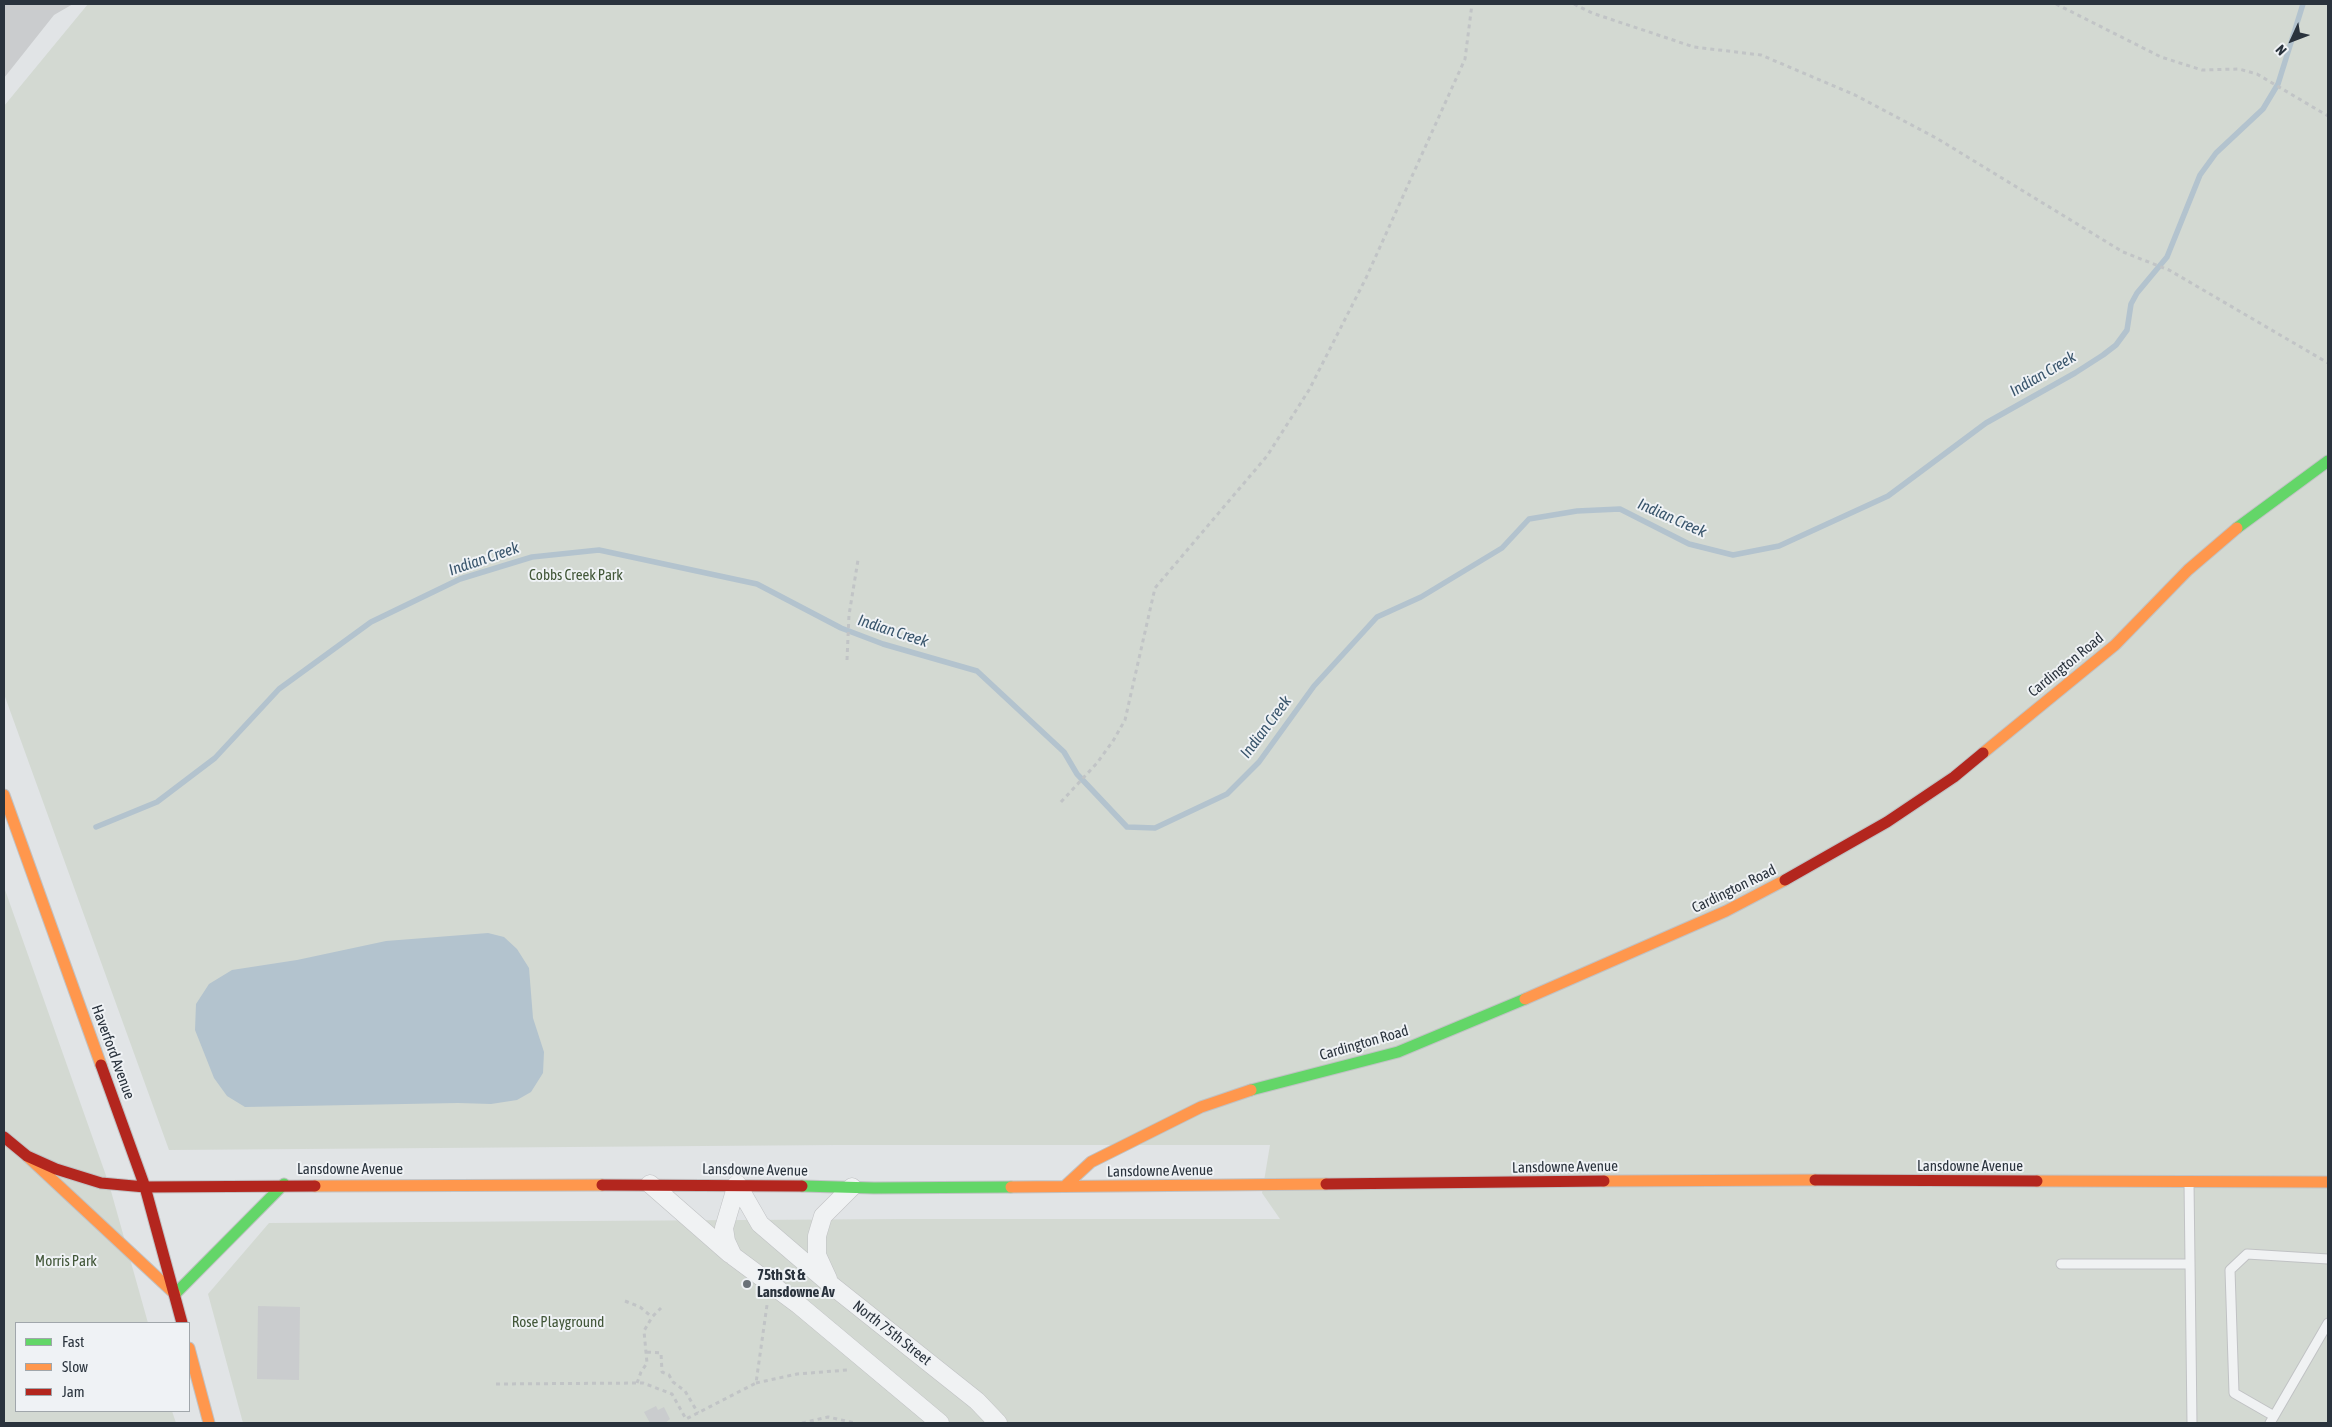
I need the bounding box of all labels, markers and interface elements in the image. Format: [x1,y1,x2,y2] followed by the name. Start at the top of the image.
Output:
[2267,15,2317,65] north arrow
[2272,42,2290,59] text: N
[2007,347,2079,401] water label: Indian Creek
[1635,494,1709,542] water label: Indian Creek
[446,538,522,580] water label: Indian Creek
[529,566,623,584] park label: Cobbs Creek Park
[855,611,931,651] water label: Indian Creek
[2025,629,2107,701] street label: Cardington Road
[1236,692,1296,762] water label: Indian Creek
[1689,861,1779,917] street label: Cardington Road
[88,1002,138,1102] street label: Haverford Avenue
[1317,1022,1411,1064] street label: Cardington Road
[1512,1157,1618,1177] street label: Lansdowne Avenue
[1917,1157,2023,1175] street label: Lansdowne Avenue
[297,1160,403,1178] street label: Lansdowne Avenue
[702,1160,808,1180] street label: Lansdowne Avenue
[1107,1161,1213,1181] street label: Lansdowne Avenue
[35,1252,97,1270] park label: Morris Park
[757,1266,835,1301] place label: 75th St & Lansdowne Av
[741,1278,753,1290] marker: 75th St & Lansdowne Av
[849,1297,935,1369] street label: North 75th Street
[512,1313,604,1331] park label: Rose Playground
[15,1322,190,1412] legend
[62,1333,84,1350] text: Fast
[62,1358,88,1375] text: Slow
[62,1383,85,1400] text: Jam

